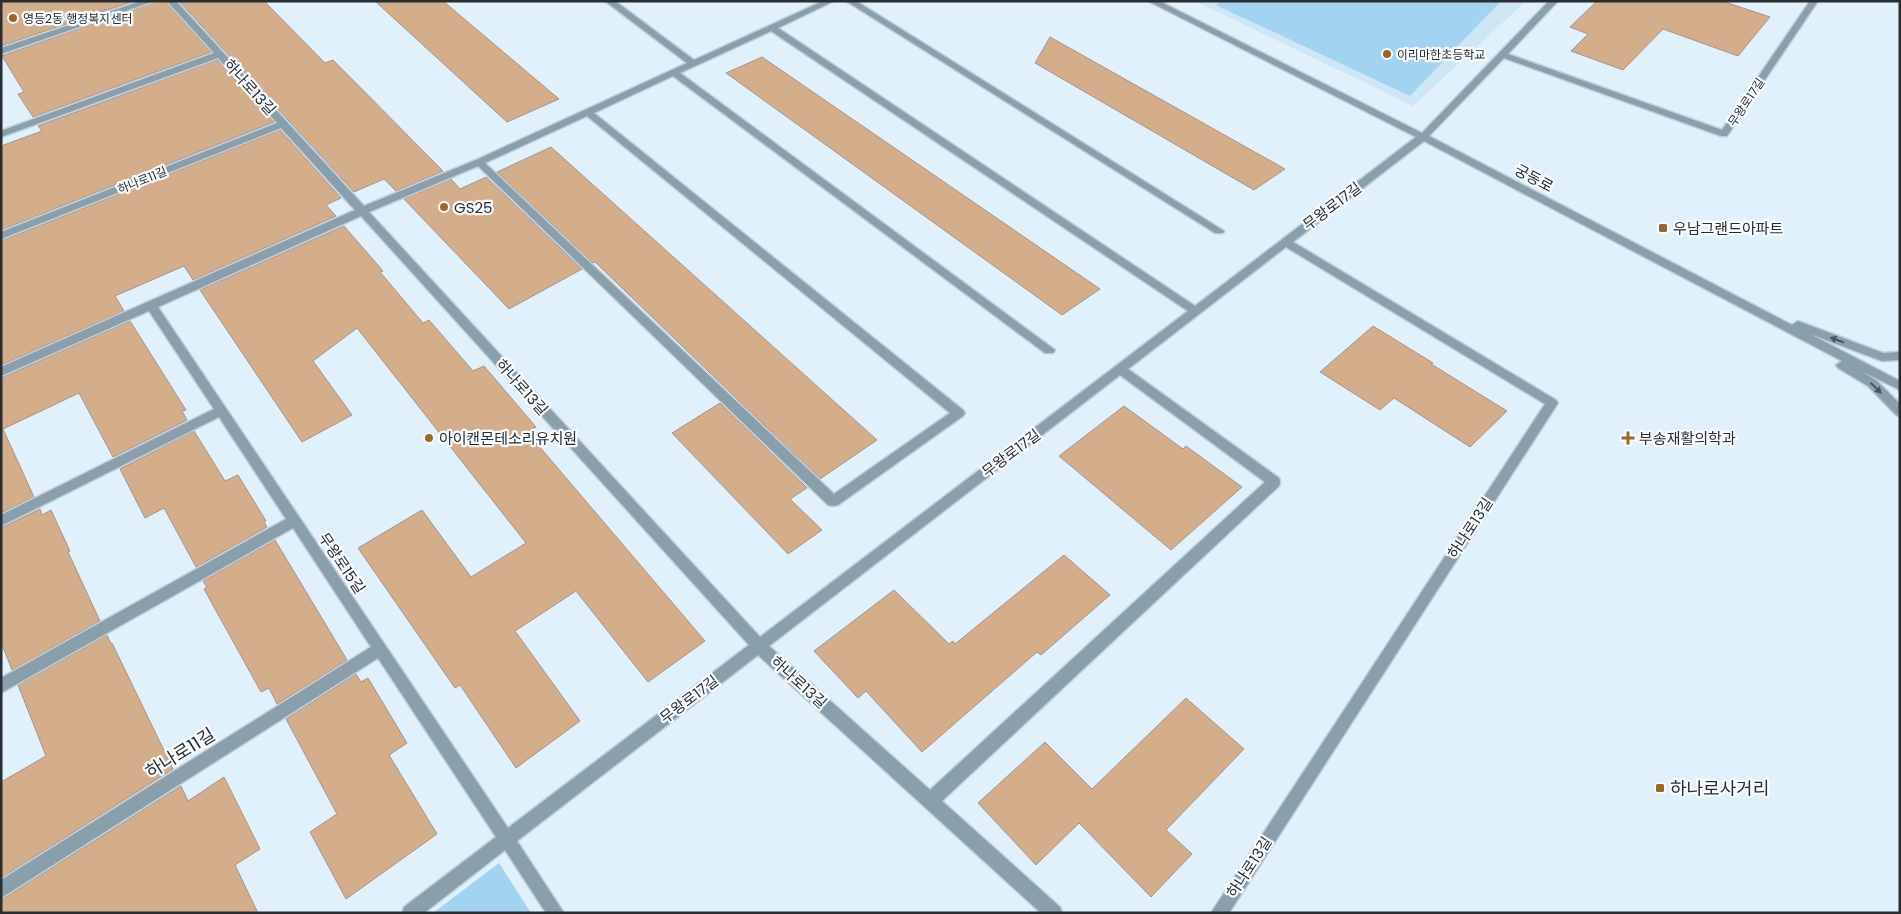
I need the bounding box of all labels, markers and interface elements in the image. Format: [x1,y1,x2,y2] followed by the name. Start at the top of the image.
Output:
[23,10,132,27] place label: 영등2동 행정복지센터
[7,12,19,24] marker: 영등2동 행정복지센터
[1397,46,1485,63] place label: 이리마한초등학교
[1381,48,1393,60] marker: 이리마한초등학교
[219,54,281,120] street label: 하나로13길
[1724,75,1768,129] street label: 무왕로17길
[1511,159,1557,197] street label: 궁동로
[115,162,169,198] street label: 하나로11길
[1298,177,1366,235] street label: 무왕로17길
[454,197,493,218] place label: GS25
[438,201,450,213] marker: GS25
[1673,218,1784,239] place label: 우남그랜드아파트
[1657,222,1669,234] marker: 우남그랜드아파트
[1829,336,1844,343] one-way arrow
[491,354,553,420] street label: 하나로13길
[1870,382,1882,394] one-way arrow
[977,424,1045,482] street label: 무왕로17길
[439,428,577,449] place label: 아이캔몬테소리유치원
[1639,428,1736,449] place label: 부송재활의학과
[1621,431,1635,445] marker: 부송재활의학과
[423,432,435,444] marker: 아이캔몬테소리유치원
[1442,493,1498,563] street label: 하나로13길
[314,528,370,598] street label: 무왕로15길
[766,651,832,713] street label: 하나로13길
[655,670,723,728] street label: 무왕로17길
[140,722,220,784] street label: 하나로11길
[1670,776,1769,801] place label: 하나로사거리
[1654,782,1666,794] marker: 하나로사거리
[1221,832,1277,902] street label: 하나로13길

